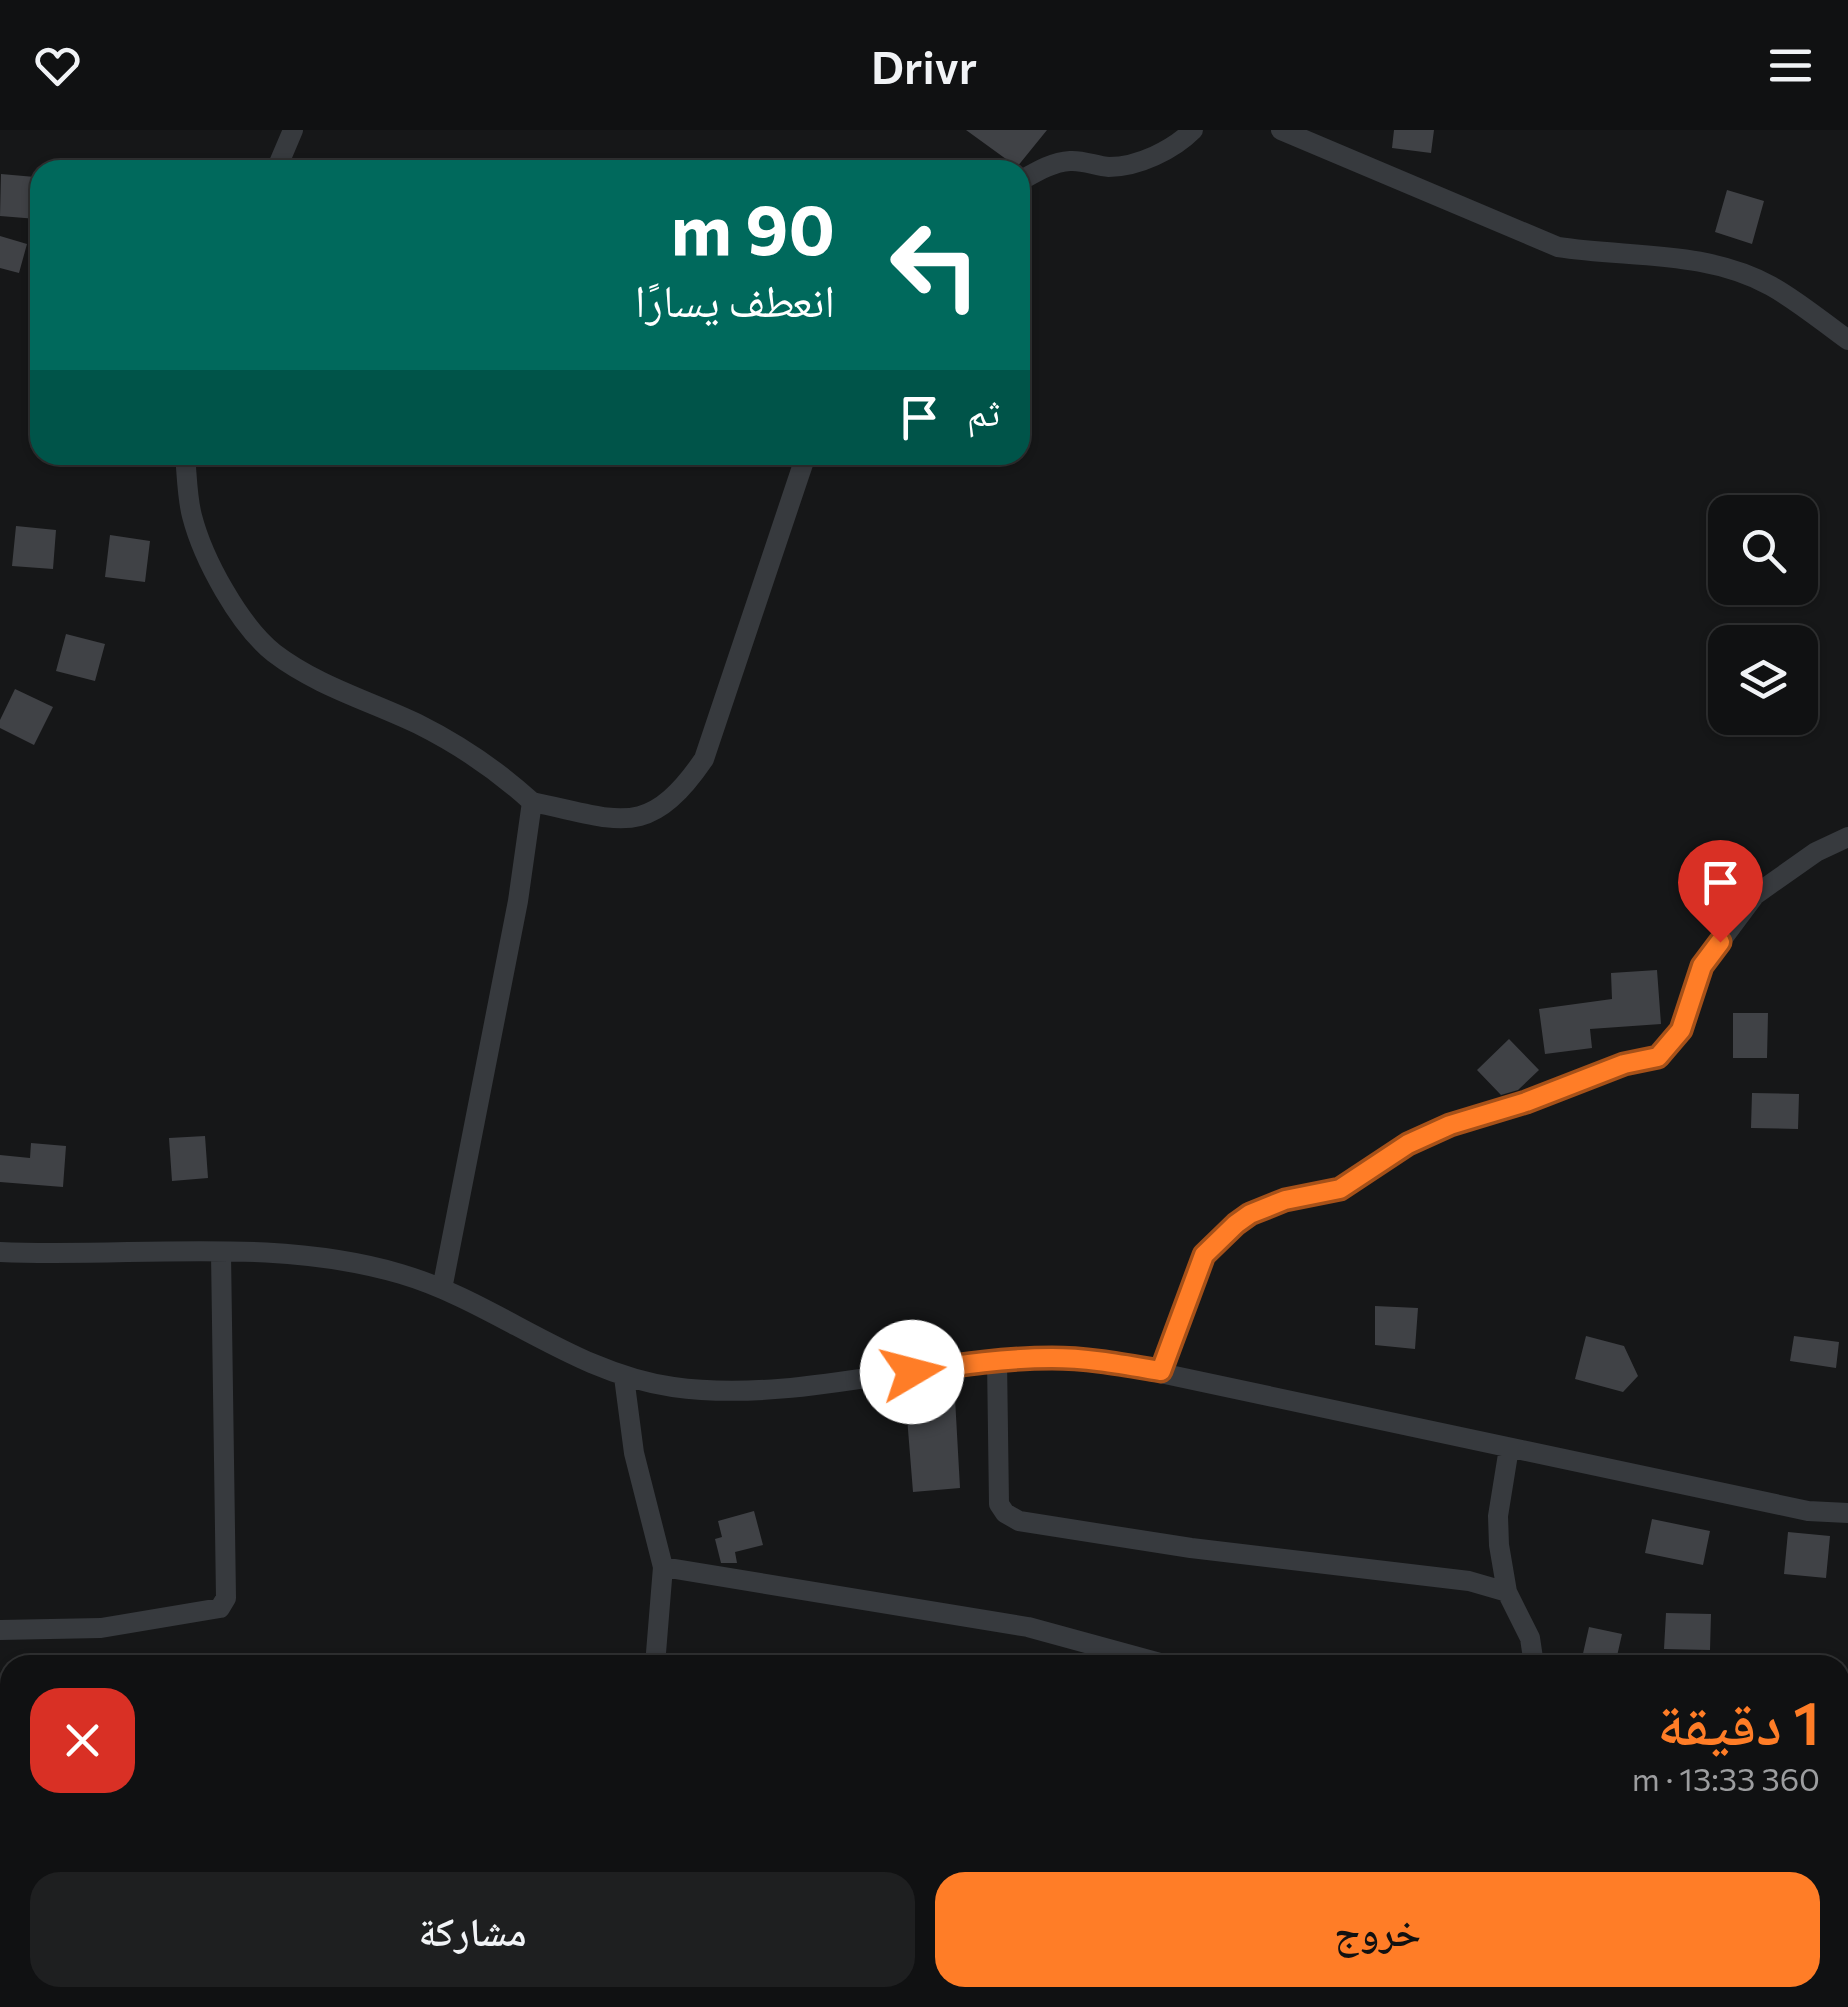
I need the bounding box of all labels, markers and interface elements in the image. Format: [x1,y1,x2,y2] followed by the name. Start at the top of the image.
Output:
[30,38,85,93] icon: heart
[871,38,977,93] text: Drivr
[1763,38,1818,93] icon: menu
[671,184,835,269] text: 90 m
[870,200,1000,330] icon: left
[635,271,835,326] text: انعطف يسارًا
[967,387,1000,434] text: ثم
[892,390,947,445] icon: arrive
[1708,495,1818,735] map controls
[1708,495,1818,605] button: search
[1708,625,1818,735] button: layers
[1678,840,1763,943] pin
[1693,855,1748,910] icon: arrive
[860,1320,964,1424] position arrow
[1657,1684,1820,1757] text: 1 دقيقة
[30,1688,135,1793] button: close
[1632,1758,1820,1798] text: 360 m · 13:33
[30,1872,915,1987] button: مشاركة
[935,1872,1820,1987] button: خروج

